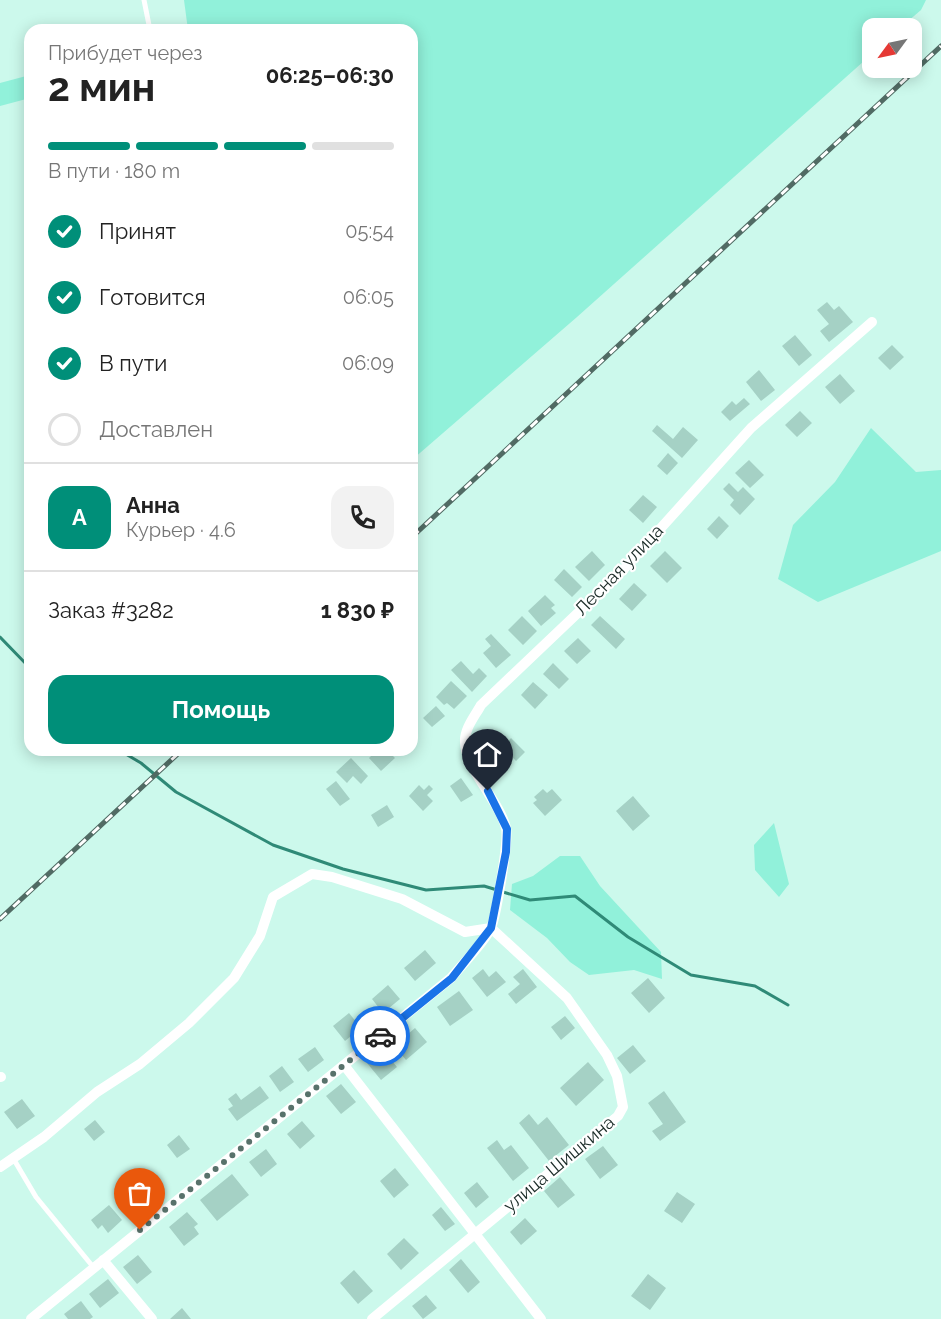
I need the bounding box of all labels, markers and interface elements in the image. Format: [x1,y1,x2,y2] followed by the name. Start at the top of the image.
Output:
[862,18,922,78] north arrow
[862,18,922,78] map controls
[48,41,202,65] text: Прибудет через
[266,62,394,88] text: 06:25–06:30
[48,64,155,110] text: 2 мин
[48,159,180,183] text: В пути · 180 m
[48,215,81,248] icon: check
[99,218,176,244] text: Принят
[345,219,394,243] text: 05:54
[48,281,81,314] icon: check
[99,284,206,310] text: Готовится
[343,285,394,309] text: 06:05
[48,347,81,380] icon: check
[99,350,167,376] text: В пути
[342,351,394,375] text: 06:09
[99,416,213,442] text: Доставлен
[331,486,394,549] button: phone
[126,492,180,518] text: Анна
[72,504,87,530] text: А
[126,518,236,542] text: Курьер · 4.6
[570,520,667,619] street label: Лесная улица
[48,597,174,623] text: Заказ #3282
[321,597,394,623] text: 1 830 ₽
[48,675,394,744] button: Помощь
[462,729,513,791] pin
[471,738,504,771] icon: home
[350,1006,410,1066] courier
[364,1020,397,1053] icon: car
[499,1111,618,1216] street label: улица Шишкина
[114,1168,165,1230] pin
[123,1177,156,1210] icon: bag

